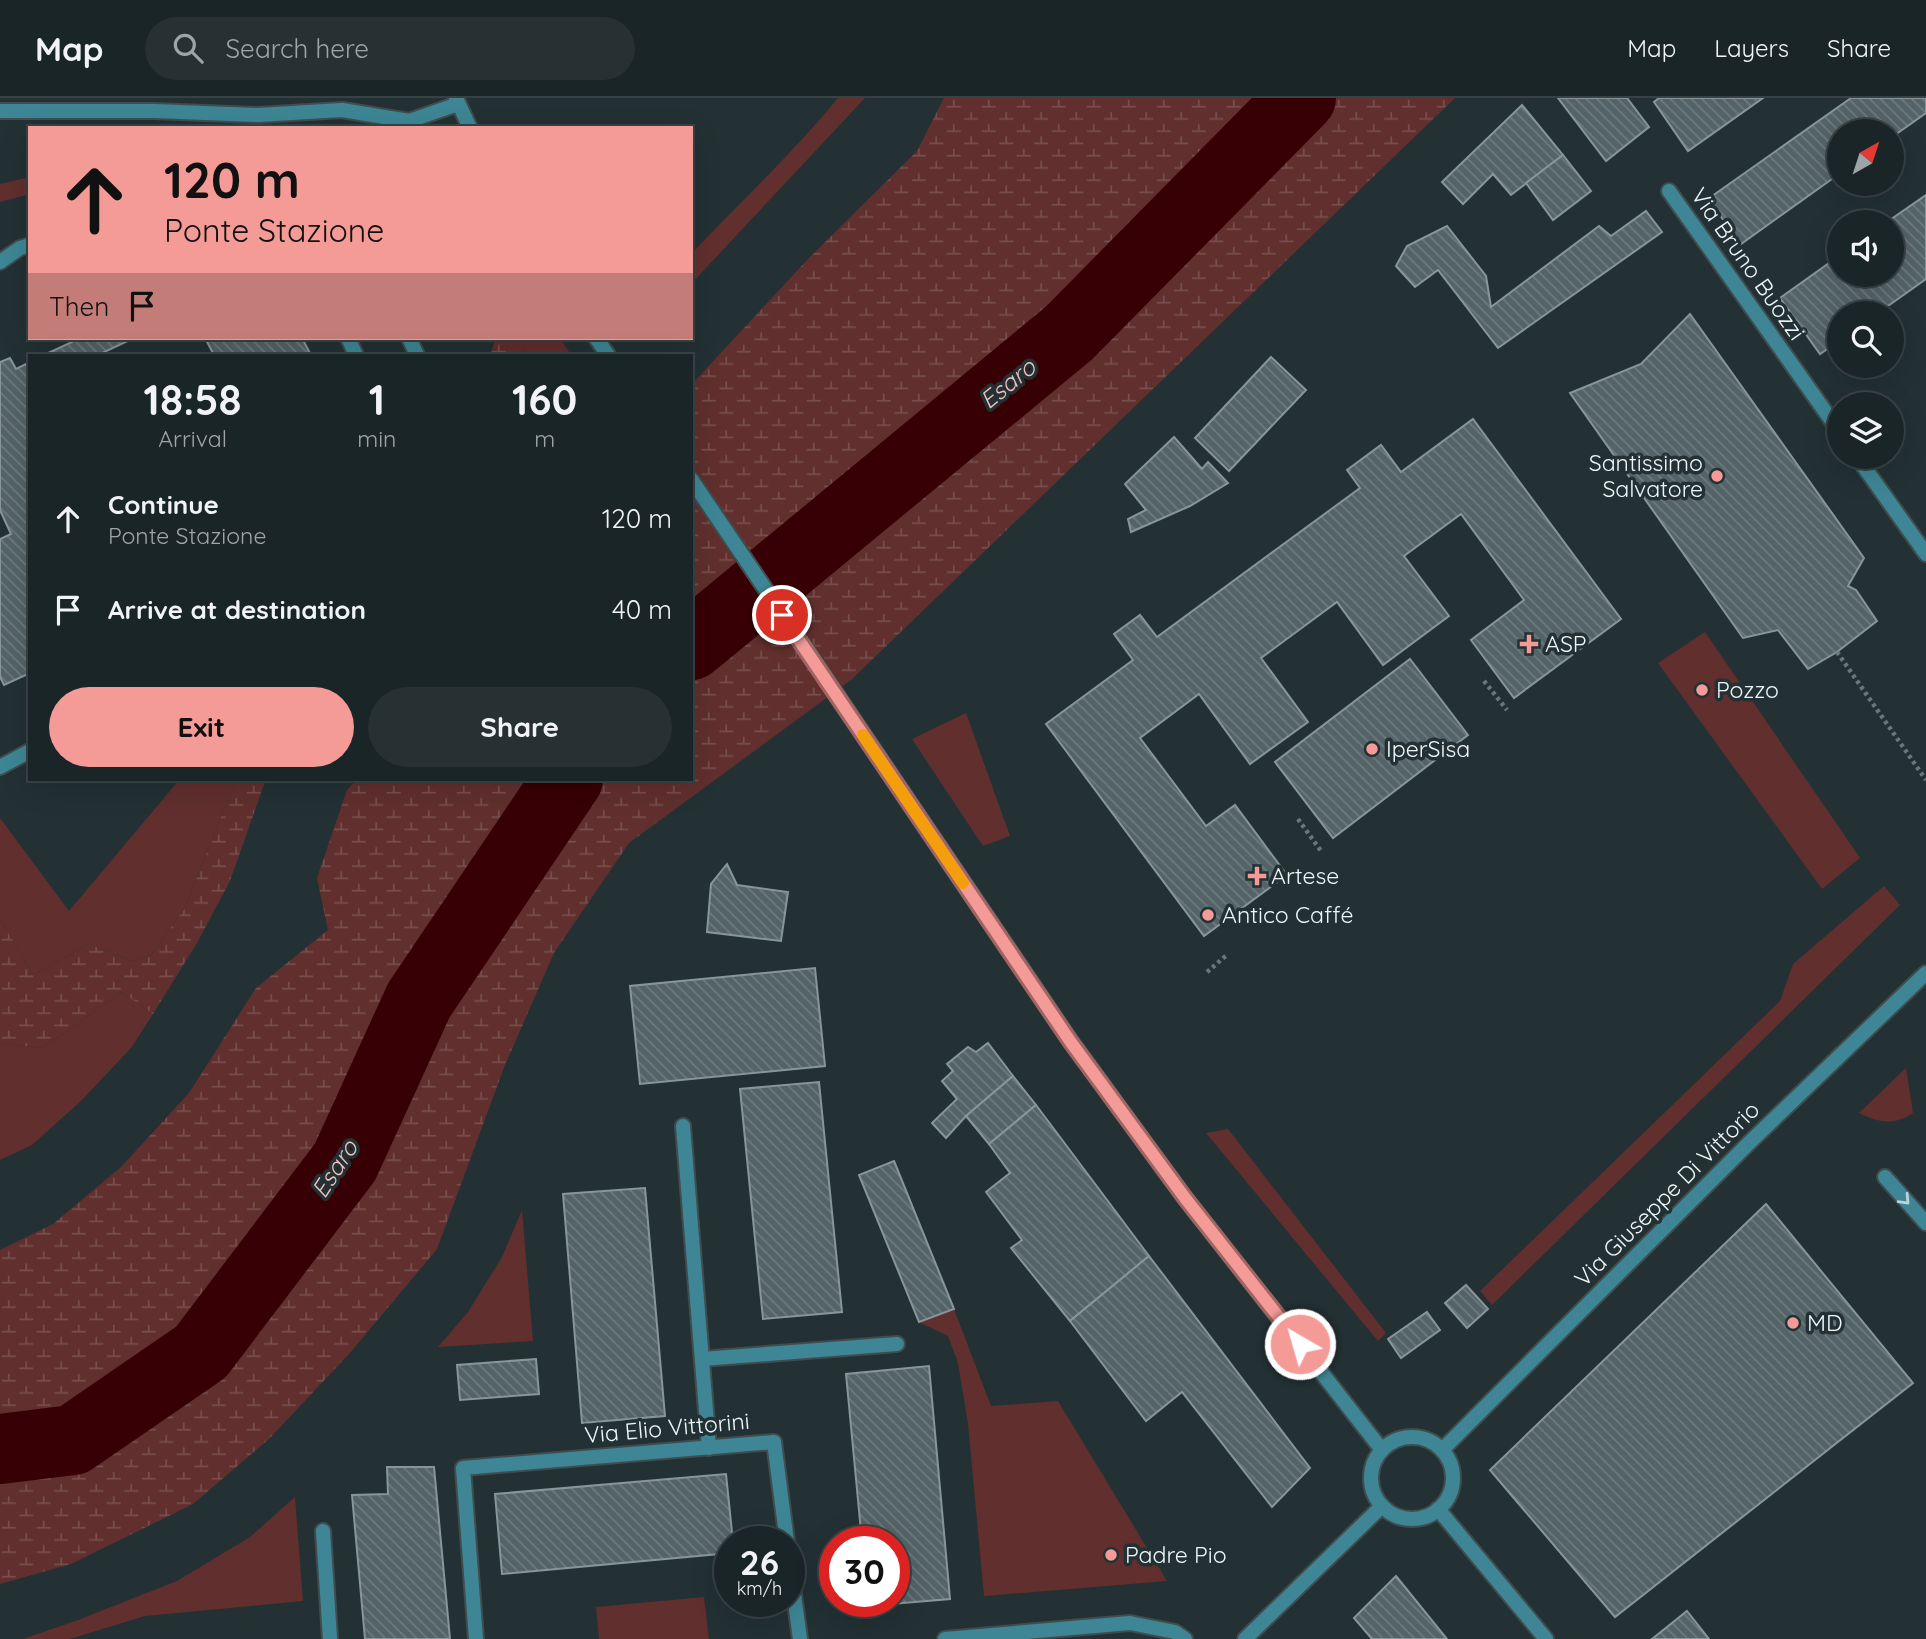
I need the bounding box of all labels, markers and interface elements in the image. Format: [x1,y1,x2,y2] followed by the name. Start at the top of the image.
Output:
[145,17,635,80] search box
[35,28,103,69] text: Map
[169,29,207,67] icon: search
[225,32,369,65] text: Search here
[1627,33,1676,63] text: Map
[1714,33,1789,63] text: Layers
[1827,33,1891,63] text: Share
[1827,119,1904,196] north arrow
[1827,119,1904,469] map controls
[164,149,300,210] text: 120 m
[49,154,140,245] icon: ahead
[1685,182,1812,346] street label: Via Bruno Buozzi
[164,210,384,250] text: Ponte Stazione
[1827,210,1904,287] button: sound
[123,287,161,325] icon: arrive
[49,290,109,323] text: Then
[1827,301,1904,378] button: search
[974,351,1042,415] water label: Esaro
[144,373,242,426] text: 18:58
[369,373,385,426] text: 1
[512,373,577,426] text: 160
[1827,392,1904,469] button: layers
[158,424,227,453] text: Arrival
[357,424,396,453] text: min
[534,424,555,453] text: m
[1589,448,1703,503] place label: Santissimo Salvatore
[1709,468,1725,484] marker: Santissimo Salvatore
[108,488,219,521] text: Continue
[49,500,87,538] icon: ahead
[602,502,672,535] text: 120 m
[108,521,266,550] text: Ponte Stazione
[752,585,812,645] pin
[49,591,87,629] icon: arrive
[108,593,366,626] text: Arrive at destination
[612,593,672,626] text: 40 m
[763,596,801,634] icon: arrive
[1545,629,1587,658] place label: ASP
[1519,634,1539,654] marker: ASP
[1716,675,1779,704] place label: Pozzo
[1694,682,1710,698] marker: Pozzo
[49,687,354,767] button: Exit
[368,687,672,767] button: Share
[1386,734,1470,763] place label: IperSisa
[1364,741,1380,757] marker: IperSisa
[1271,861,1339,890] place label: Artese
[1249,868,1265,884] marker: Artese
[1222,900,1354,929] place label: Antico Caffé
[1200,907,1216,923] marker: Antico Caffé
[1568,1095,1765,1292] street label: Via Giuseppe Di Vittorio
[304,1133,365,1203] water label: Esaro
[1897,1192,1910,1205] one-way arrow
[1263,1307,1337,1381] position arrow
[1807,1308,1843,1337] place label: MD
[1785,1315,1801,1331] marker: MD
[583,1406,751,1449] street label: Via Elio Vittorini
[819,1526,910,1617] speed limit sign: 30
[740,1540,779,1584] text: 26
[1125,1540,1227,1569] place label: Padre Pio
[1103,1547,1119,1563] marker: Padre Pio
[737,1577,782,1600] text: km/h

